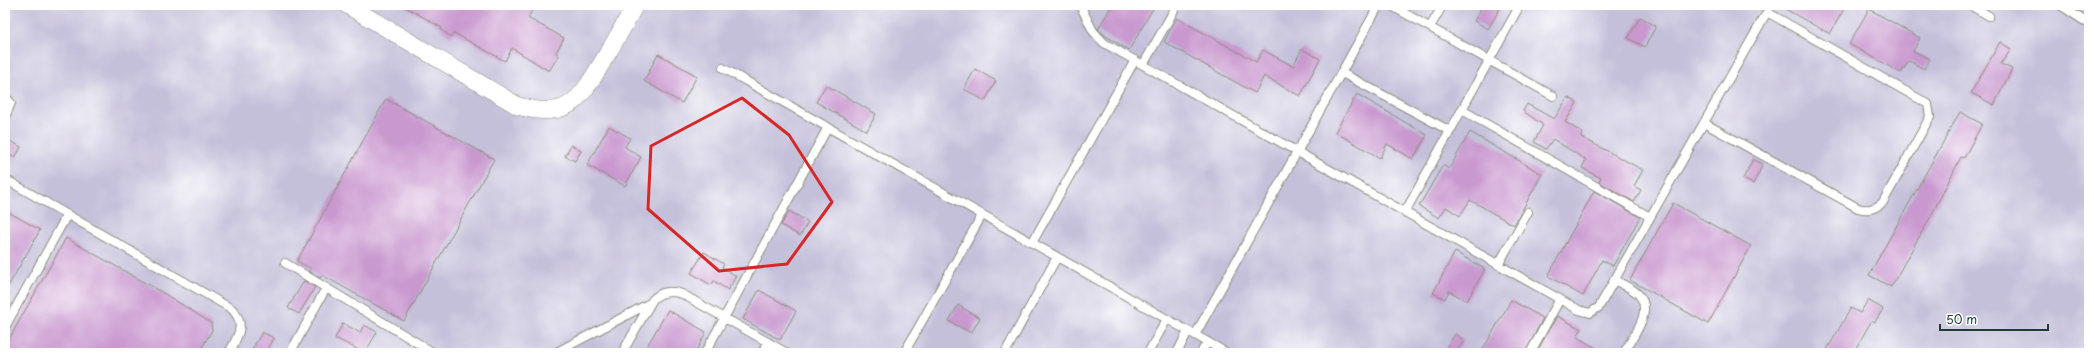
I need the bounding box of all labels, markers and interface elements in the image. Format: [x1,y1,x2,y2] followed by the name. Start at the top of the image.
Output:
[1940,306,2048,332] scale bar
[1946,310,1977,328] text: 50 m

